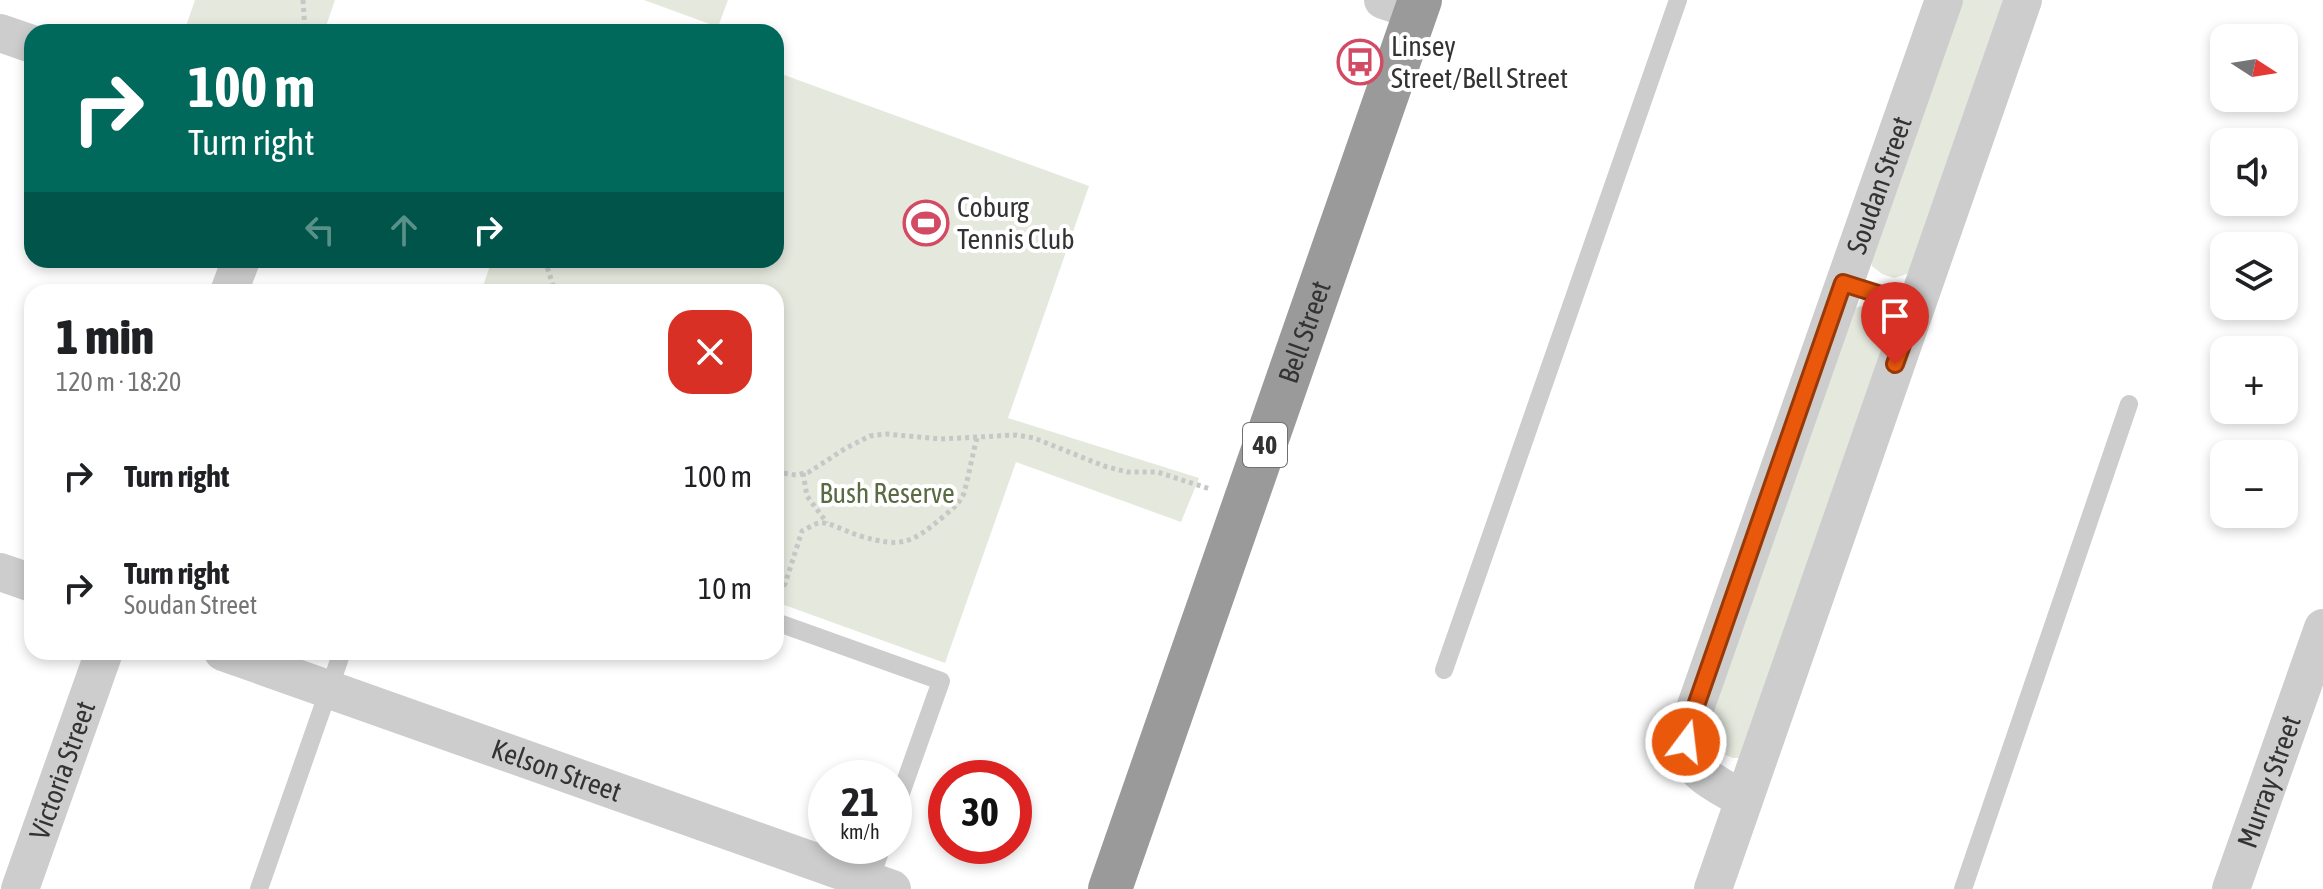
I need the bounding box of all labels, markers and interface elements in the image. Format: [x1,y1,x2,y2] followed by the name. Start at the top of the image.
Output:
[2210,24,2298,112] north arrow
[2210,24,2298,528] map controls
[1391,30,1568,94] place label: Linsey Street/Bell Street
[1336,38,1384,86] bus stop icon: Linsey Street/Bell Street
[188,55,315,119] text: 100 m
[56,56,160,160] icon: right
[1840,112,1918,258] street label: Soudan Street
[188,121,315,163] text: Turn right
[2210,128,2298,216] button: sound
[957,191,1074,255] place label: Coburg Tennis Club
[902,199,950,247] sports icon: Coburg Tennis Club
[298,208,342,252] icon: left
[382,208,426,252] icon: ahead
[466,208,510,252] icon: right
[2210,232,2298,320] button: layers
[1272,277,1337,387] street label: Bell Street
[1861,282,1929,364] pin
[1873,294,1917,338] icon: arrive
[56,309,154,364] text: 1 min
[668,310,752,394] button: close
[2210,336,2298,424] button: +
[56,367,181,397] text: 120 m · 18:20
[1243,423,1287,467] road number: 40
[2210,440,2298,528] button: −
[56,454,100,498] icon: right
[124,459,230,493] text: Turn right
[684,459,752,493] text: 100 m
[819,477,955,509] park label: Bush Reserve
[124,556,230,590] text: Turn right
[56,566,100,610] icon: right
[698,571,752,605] text: 10 m
[124,590,257,620] text: Soudan Street
[23,697,101,844] street label: Victoria Street
[1644,700,1728,784] position arrow
[2231,711,2307,852] street label: Murray Street
[488,733,626,808] street label: Kelson Street
[928,760,1032,864] speed limit sign: 30
[841,779,879,824] text: 21
[840,820,880,843] text: km/h

